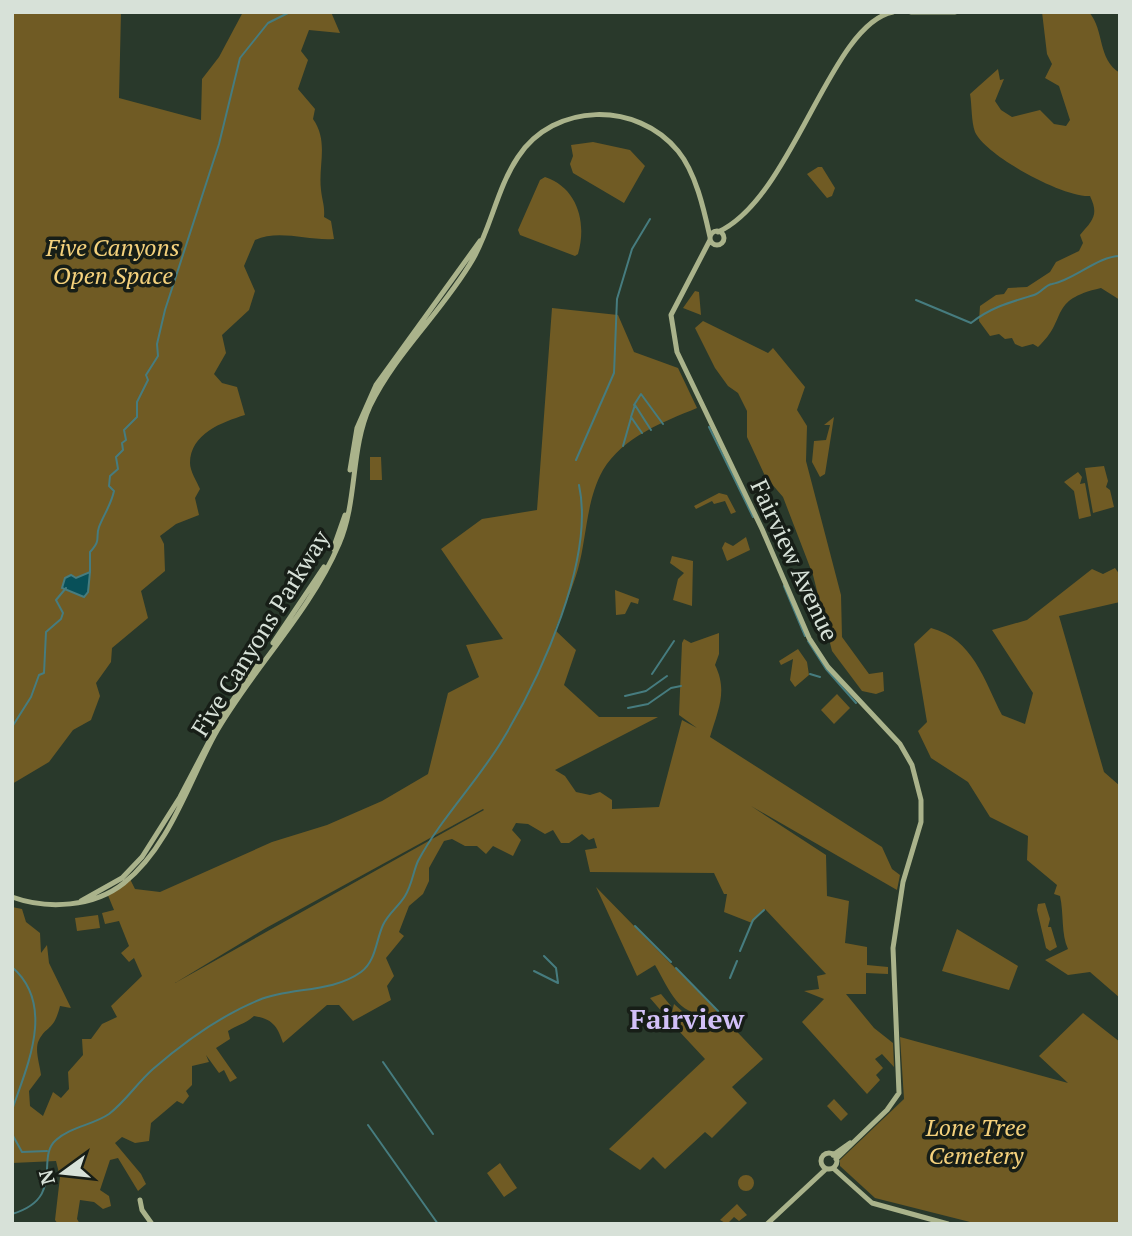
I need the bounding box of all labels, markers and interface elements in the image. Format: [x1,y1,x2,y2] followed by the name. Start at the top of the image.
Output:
[45,231,180,291] park label: Five Canyons Open Space
[744,474,846,646] street label: Fairview Avenue
[184,523,337,742] street label: Five Canyons Parkway
[630,1000,745,1037] district label: Fairview
[925,1111,1026,1171] park label: Lone Tree Cemetery
[28,1138,98,1208] north arrow
[32,1167,60,1188] text: N

